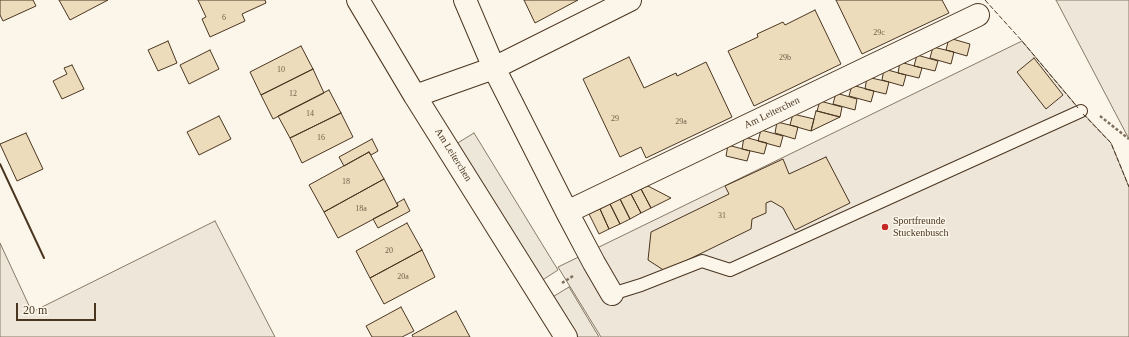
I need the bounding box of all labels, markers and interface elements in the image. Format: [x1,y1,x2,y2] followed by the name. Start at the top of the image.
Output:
[222,13,226,23] house number: 6
[873,28,885,38] house number: 29c
[779,53,791,63] house number: 29b
[277,65,285,75] house number: 10
[289,89,297,99] house number: 12
[742,94,802,132] street label: Am Leiterchen
[306,109,314,119] house number: 14
[611,114,619,124] house number: 29
[675,117,687,127] house number: 29a
[432,126,474,184] street label: Am Leiterchen
[317,133,325,143] house number: 16
[342,177,350,187] house number: 18
[355,204,367,214] house number: 18a
[718,211,726,221] house number: 31
[893,215,949,238] place label: Sportfreunde Stuckenbusch
[880,222,890,232] marker: Sportfreunde Stuckenbusch
[385,246,393,256] house number: 20
[397,272,409,282] house number: 20a
[18,295,98,321] scale bar
[23,303,47,317] text: 20 m

